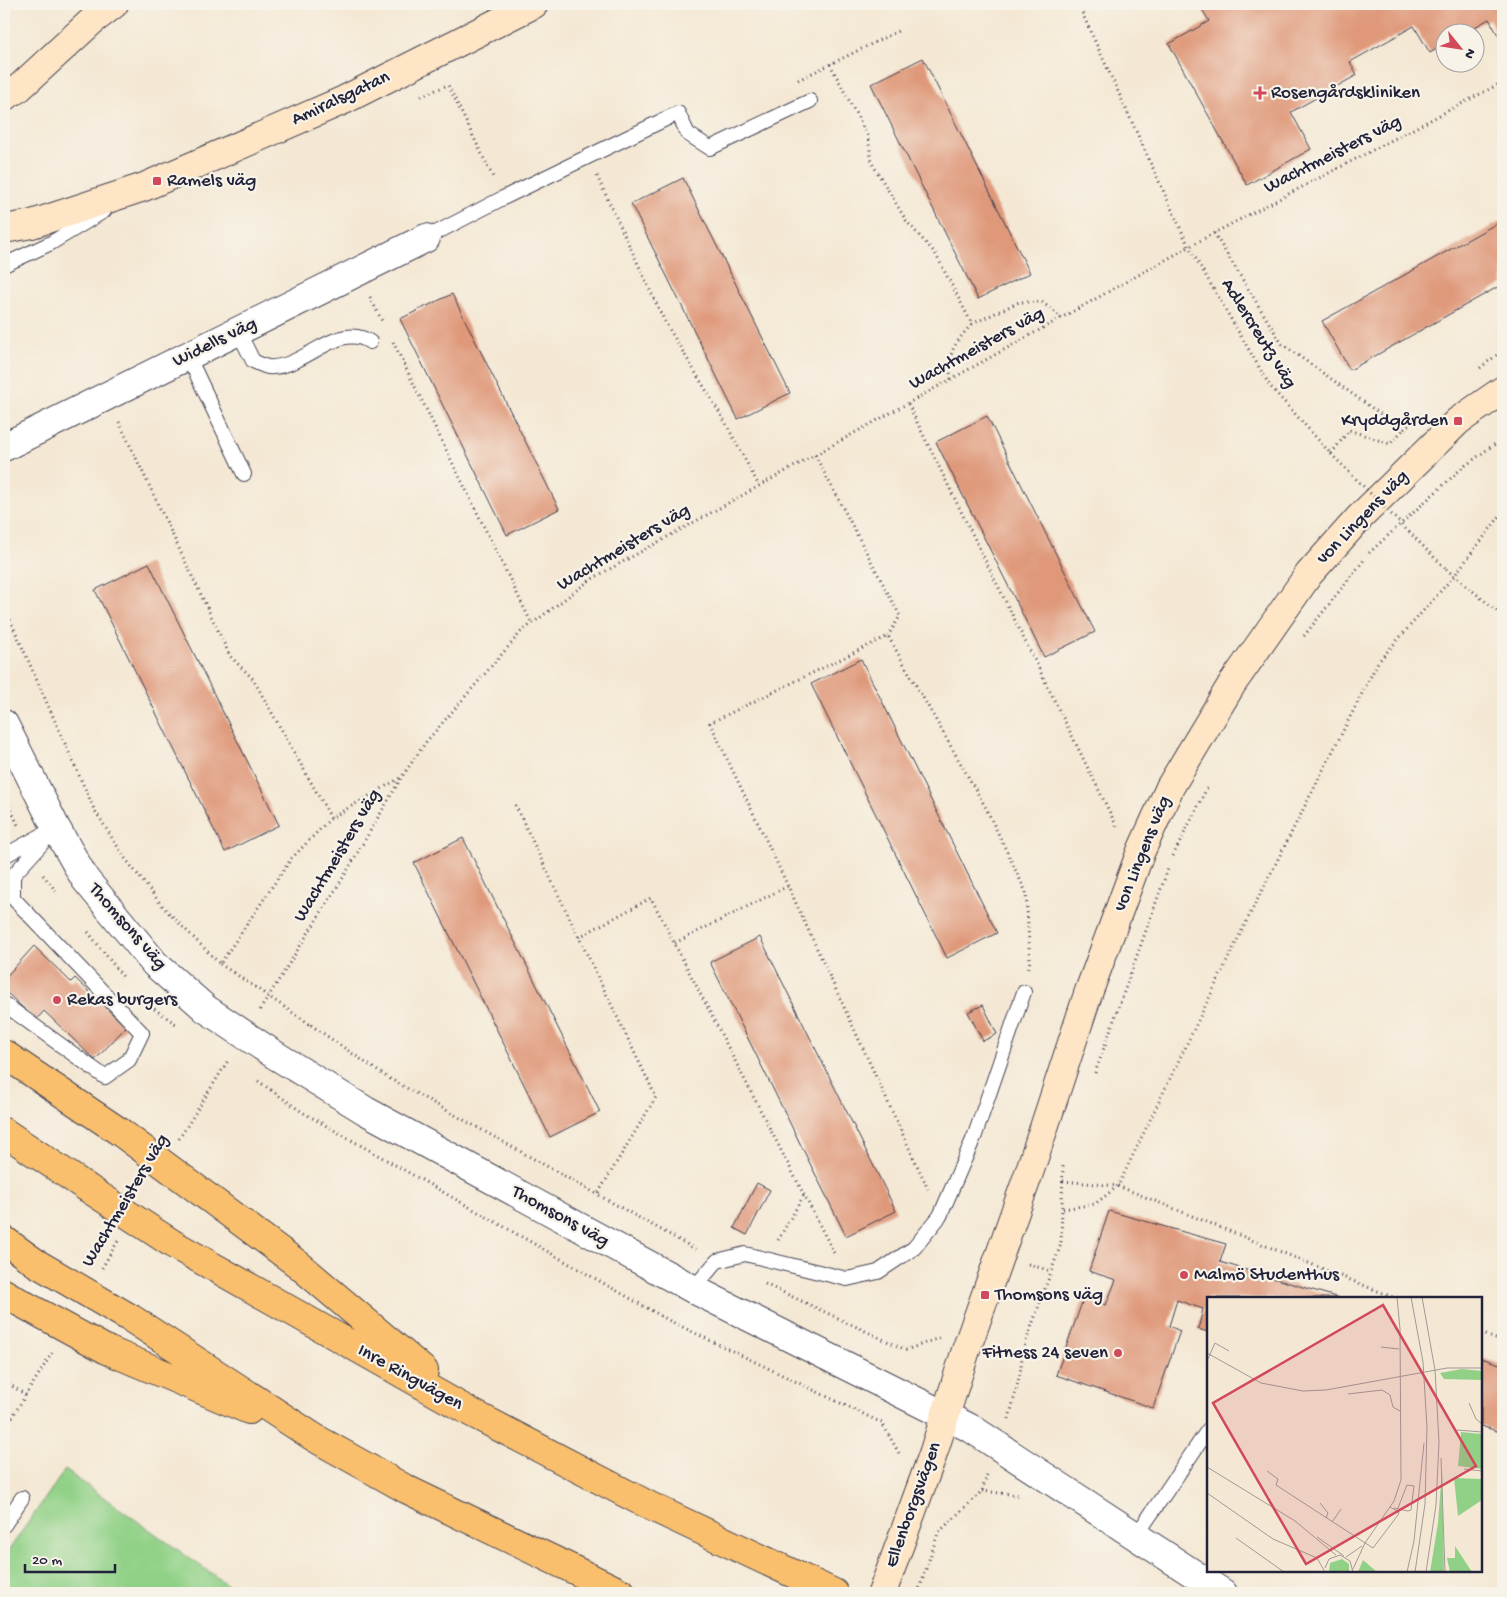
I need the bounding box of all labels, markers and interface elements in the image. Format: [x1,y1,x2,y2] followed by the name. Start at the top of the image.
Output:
[1434,22,1484,72] north arrow
[1459,45,1479,61] text: N
[288,66,394,132] street label: Amiralsgatan
[1271,82,1420,105] place label: Rosengårdskliniken
[1253,86,1267,100] marker: Rosengårdskliniken
[1260,110,1406,200] street label: Wachtmeisters väg
[167,170,256,193] place label: Ramels väg
[151,175,163,187] marker: Ramels väg
[1215,275,1301,393] street label: Adlercreutz väg
[905,302,1049,396] street label: Wachtmeisters väg
[169,313,261,373] street label: Widells väg
[1341,410,1448,433] place label: Kryddgården
[1452,415,1464,427] marker: Kryddgården
[1312,466,1414,570] street label: von Lingens väg
[553,499,695,597] street label: Wachtmeisters väg
[289,785,387,927] street label: Wachtmeisters väg
[1109,793,1177,915] street label: von Lingens väg
[82,878,171,975] street label: Thomsons väg
[67,989,178,1012] place label: Rekas burgers
[51,994,63,1006] marker: Rekas burgers
[77,1130,175,1272] street label: Wachtmeisters väg
[506,1180,613,1253] street label: Thomsons väg
[1194,1264,1340,1287] place label: Malmö Studenthus
[1178,1269,1190,1281] marker: Malmö Studenthus
[994,1284,1103,1307] place label: Thomsons väg
[979,1289,991,1301] marker: Thomsons väg
[1207,1297,1482,1572] inset map
[353,1340,467,1416] street label: Inre Ringvägen
[981,1342,1108,1365] place label: Fitness 24 seven
[1112,1347,1124,1359] marker: Fitness 24 seven
[881,1439,947,1571] street label: Ellenborgsvägen
[25,1542,115,1574] scale bar
[32,1552,62,1570] text: 20 m

